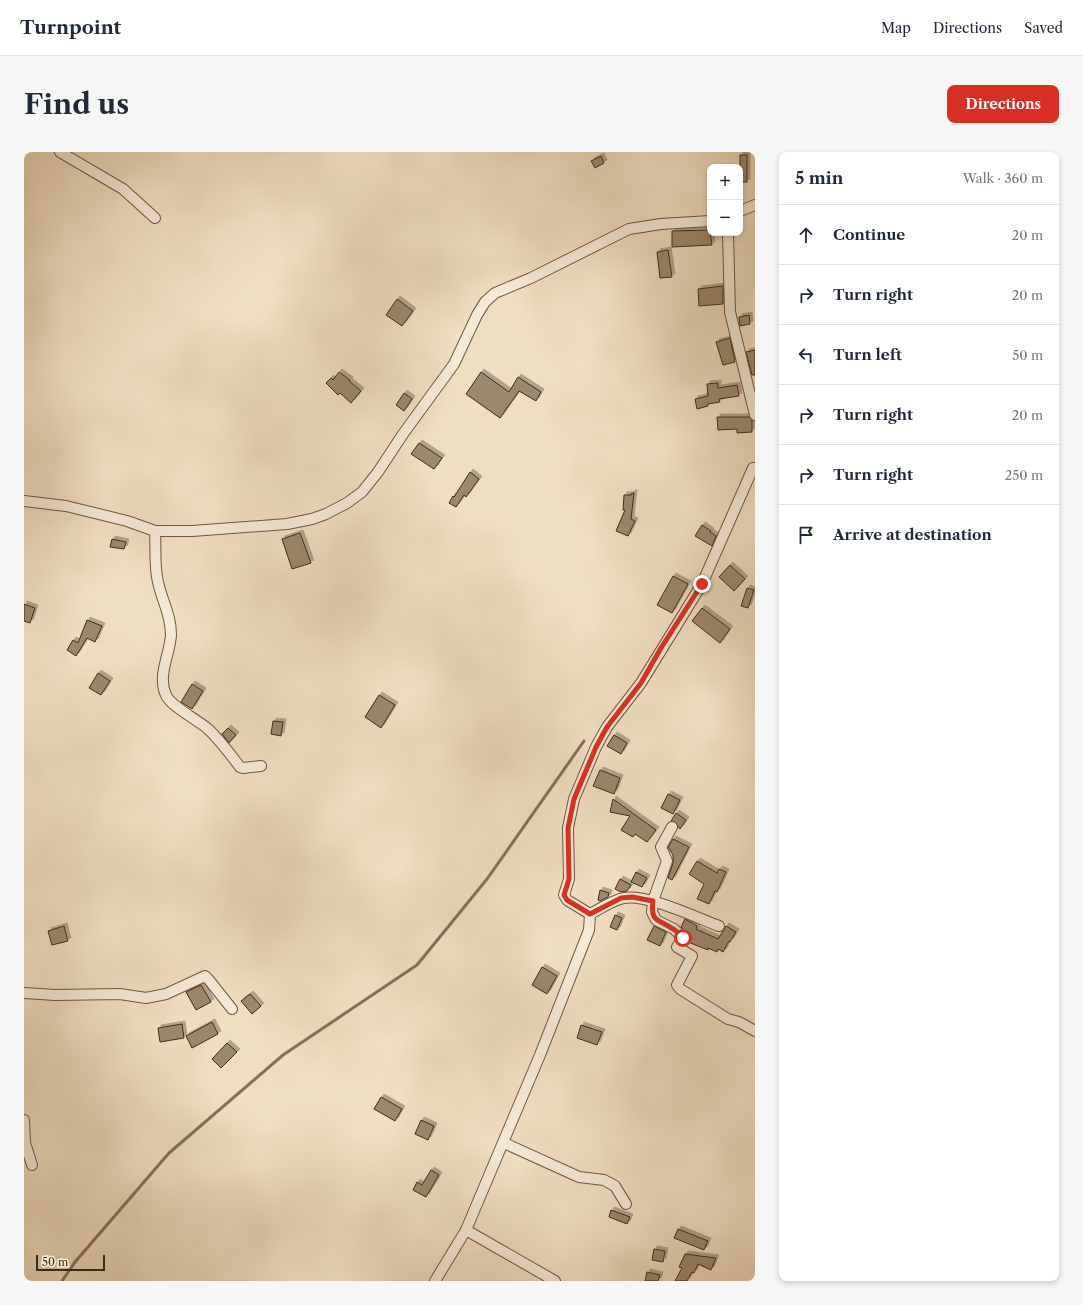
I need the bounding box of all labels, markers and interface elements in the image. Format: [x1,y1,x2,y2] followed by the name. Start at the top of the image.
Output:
[20,16,121,39] text: Turnpoint
[881,19,911,37] text: Map
[933,19,1002,37] text: Directions
[1024,19,1063,37] text: Saved
[947,85,1059,123] button: Directions
[24,87,129,121] text: Find us
[707,164,743,236] map controls
[707,164,743,200] button: +
[795,168,843,188] text: 5 min
[963,170,1043,186] text: Walk · 360 m
[707,200,743,236] button: −
[795,224,817,246] icon: ahead
[833,225,905,244] text: Continue
[1012,227,1043,243] text: 20 m
[795,284,817,306] icon: right
[833,285,913,304] text: Turn right
[1012,287,1043,303] text: 20 m
[795,344,817,366] icon: left
[833,345,902,364] text: Turn left
[1012,347,1043,363] text: 50 m
[795,404,817,426] icon: right
[833,405,913,424] text: Turn right
[1012,407,1043,423] text: 20 m
[795,464,817,486] icon: right
[833,465,913,484] text: Turn right
[1005,467,1043,483] text: 250 m
[795,524,817,546] icon: arrive
[833,525,992,544] text: Arrive at destination
[693,575,711,593] route end
[674,929,692,947] route start
[36,1253,105,1272] scale bar
[42,1255,68,1269] text: 50 m

